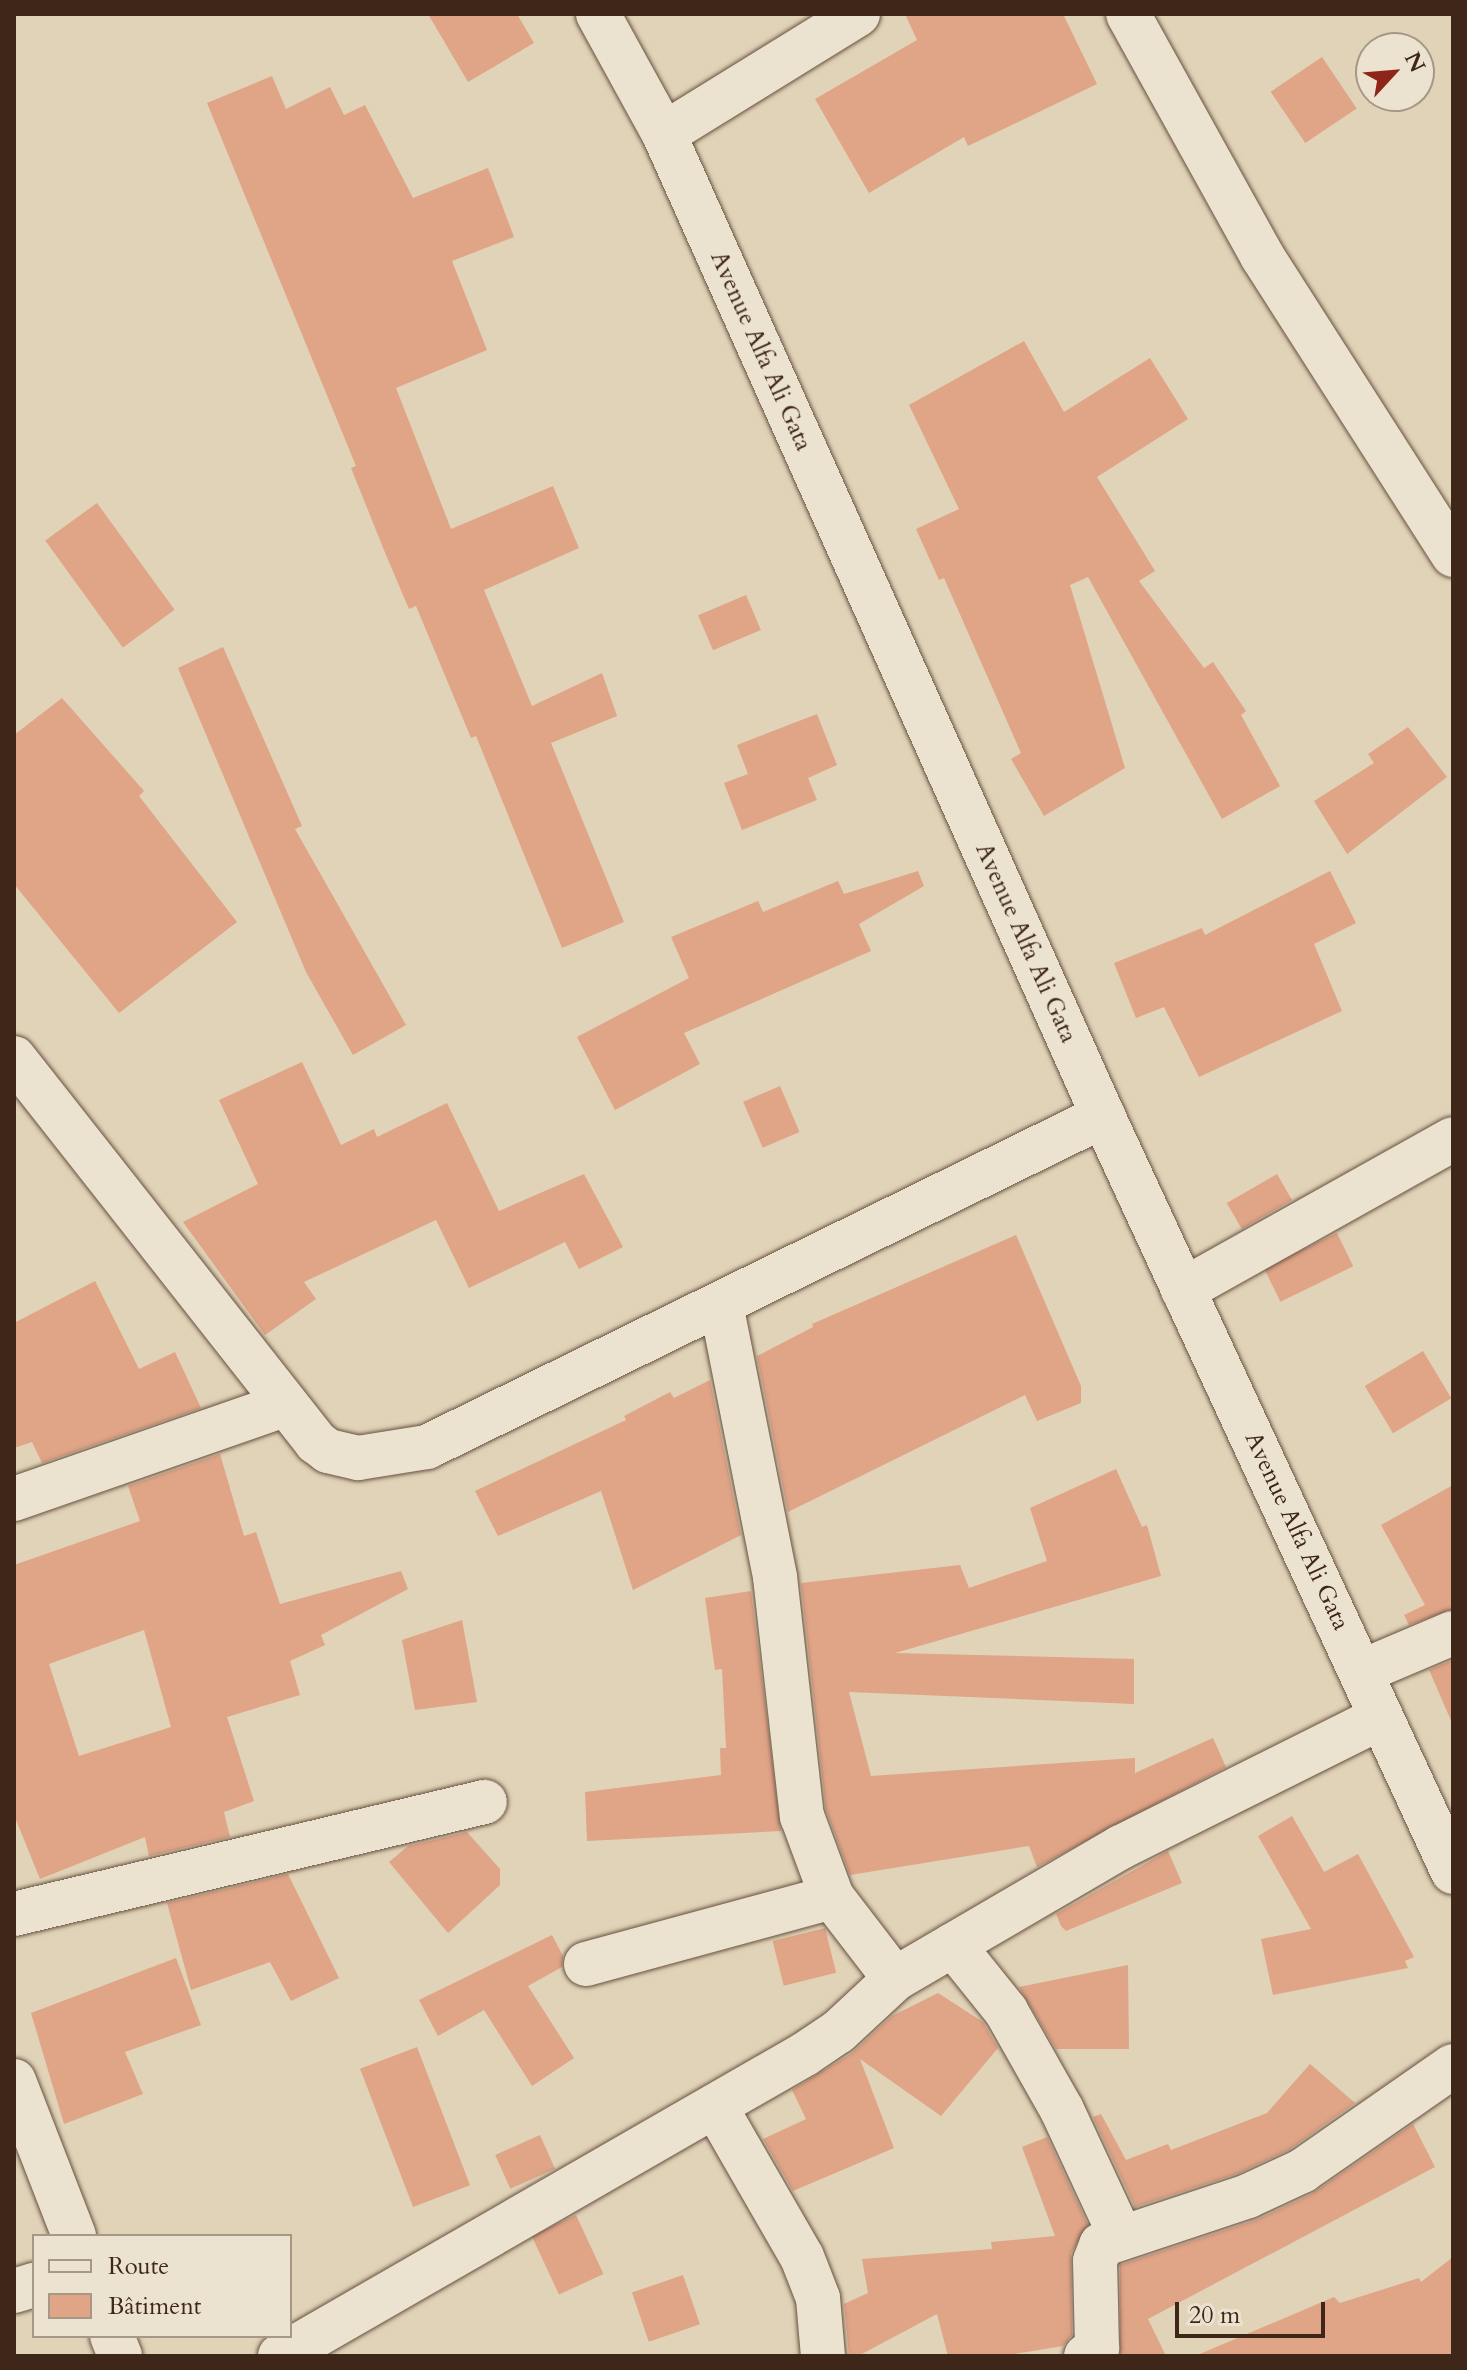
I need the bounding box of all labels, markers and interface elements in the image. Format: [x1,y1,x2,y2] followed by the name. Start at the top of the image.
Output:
[1355,32,1435,112] north arrow
[1397,47,1432,78] text: N
[704,247,818,455] street label: Avenue Alfa Ali Gata
[969,839,1083,1047] street label: Avenue Alfa Ali Gata
[1238,1427,1356,1635] street label: Avenue Alfa Ali Gata
[32,2234,292,2338] legend
[108,2250,169,2283] text: Route
[1179,2286,1329,2336] scale bar
[108,2290,201,2323] text: Bâtiment
[1189,2299,1240,2332] text: 20 m

